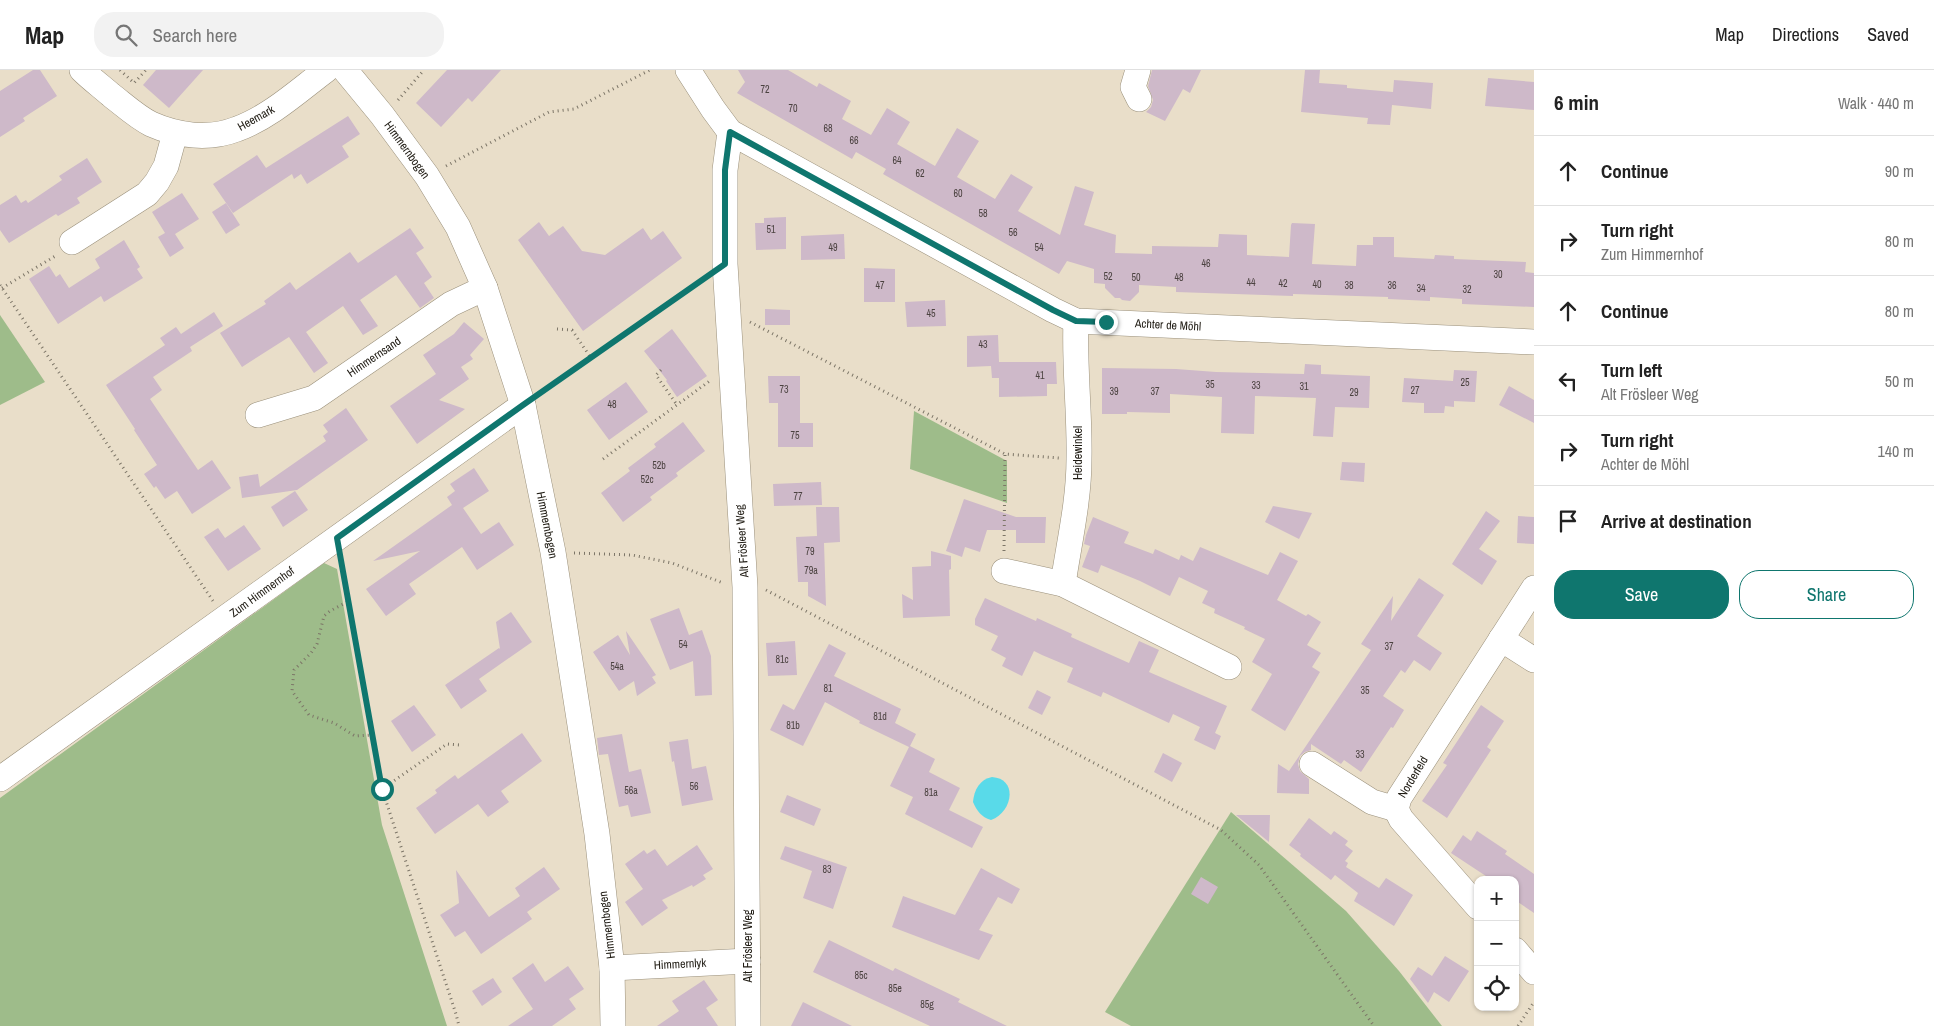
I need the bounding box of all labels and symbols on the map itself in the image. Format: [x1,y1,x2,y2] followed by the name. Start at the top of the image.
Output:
[760,83,770,96] house number: 72
[235,101,277,135] street label: Heemark
[788,102,798,115] house number: 70
[381,118,433,182] street label: Himmernbogen
[823,122,833,135] house number: 68
[849,134,859,147] house number: 66
[892,154,902,167] house number: 64
[915,167,925,180] house number: 62
[953,187,963,200] house number: 60
[978,207,988,220] house number: 58
[766,223,776,236] house number: 51
[1008,226,1018,239] house number: 56
[828,241,838,254] house number: 49
[1034,241,1044,254] house number: 54
[1201,257,1211,270] house number: 46
[1493,268,1503,281] house number: 30
[1103,270,1113,283] house number: 52
[1131,271,1141,284] house number: 50
[1174,271,1184,284] house number: 48
[1246,276,1256,289] house number: 44
[1278,277,1288,290] house number: 42
[1312,278,1322,291] house number: 40
[875,279,885,292] house number: 47
[1344,279,1354,292] house number: 38
[1387,279,1397,292] house number: 36
[1416,282,1426,295] house number: 34
[1462,283,1472,296] house number: 32
[926,307,936,320] house number: 45
[1095,311,1118,334] route end
[1134,315,1201,335] street label: Achter de Möhl
[344,333,404,381] street label: Himmernsand
[978,338,988,351] house number: 43
[1035,369,1045,382] house number: 41
[1460,376,1470,389] house number: 25
[1205,378,1215,391] house number: 35
[1251,379,1261,392] house number: 33
[1299,380,1309,393] house number: 31
[779,383,789,396] house number: 73
[1410,384,1420,397] house number: 27
[1109,385,1119,398] house number: 39
[1150,385,1160,398] house number: 37
[1349,386,1359,399] house number: 29
[607,398,617,411] house number: 48
[1070,426,1086,480] street label: Heidewinkel
[790,429,800,442] house number: 75
[652,459,666,472] house number: 52b
[640,473,654,486] house number: 52c
[533,490,561,560] street label: Himmernbogen
[793,490,803,503] house number: 77
[731,503,753,579] street label: Alt Frösleer Weg
[805,545,815,558] house number: 79
[226,563,298,621] street label: Zum Himmernhof
[804,564,818,577] house number: 79a
[678,638,688,651] house number: 54
[1384,640,1394,653] house number: 37
[775,653,789,666] house number: 81c
[610,660,624,673] house number: 54a
[823,682,833,695] house number: 81
[1360,684,1370,697] house number: 35
[873,710,887,723] house number: 81d
[786,719,800,732] house number: 81b
[1355,748,1365,761] house number: 33
[1394,753,1432,801] street label: Norderfeld
[371,778,394,801] route start
[689,780,699,793] house number: 56
[624,784,638,797] house number: 56a
[924,786,938,799] house number: 81a
[822,863,832,876] house number: 83
[595,890,619,960] street label: Himmernbogen
[740,909,756,984] street label: Alt Frösleer Weg
[653,955,707,973] street label: Himmernlyk
[854,969,868,982] house number: 85c
[888,982,902,995] house number: 85e
[920,998,934,1011] house number: 85g

